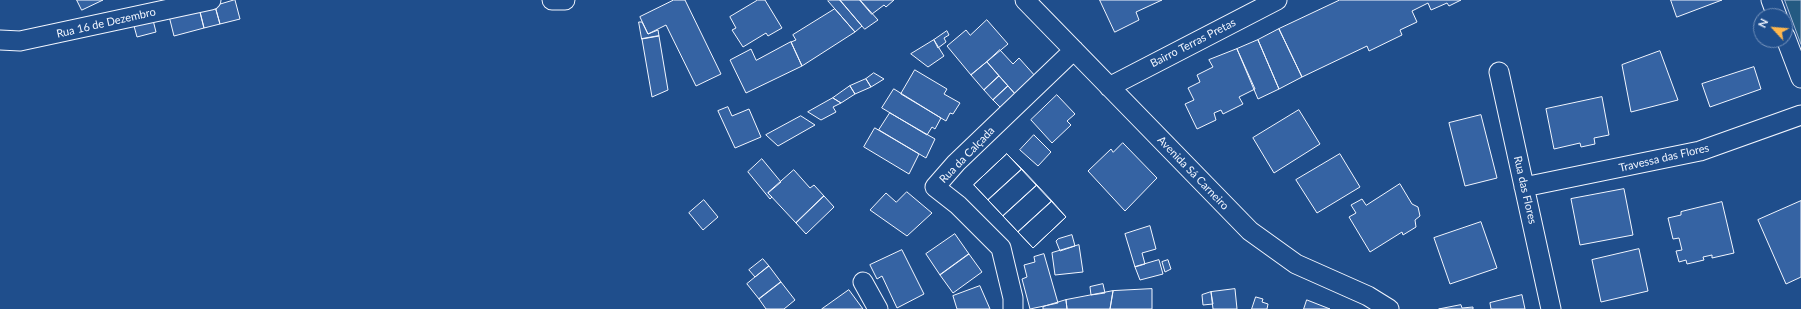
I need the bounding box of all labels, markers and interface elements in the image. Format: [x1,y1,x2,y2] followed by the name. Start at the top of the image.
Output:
[55,5,157,41] street label: Rua 16 de Dezembro
[1753,8,1793,48] north arrow
[1148,16,1238,70] street label: Bairro Terras Pretas
[1755,16,1770,30] text: N
[937,124,997,186] street label: Rua da Calçada
[1155,133,1231,213] street label: Avenida Sá Carneiro
[1618,141,1710,175] street label: Travessa das Flores
[1511,155,1539,225] street label: Rua das Flores

